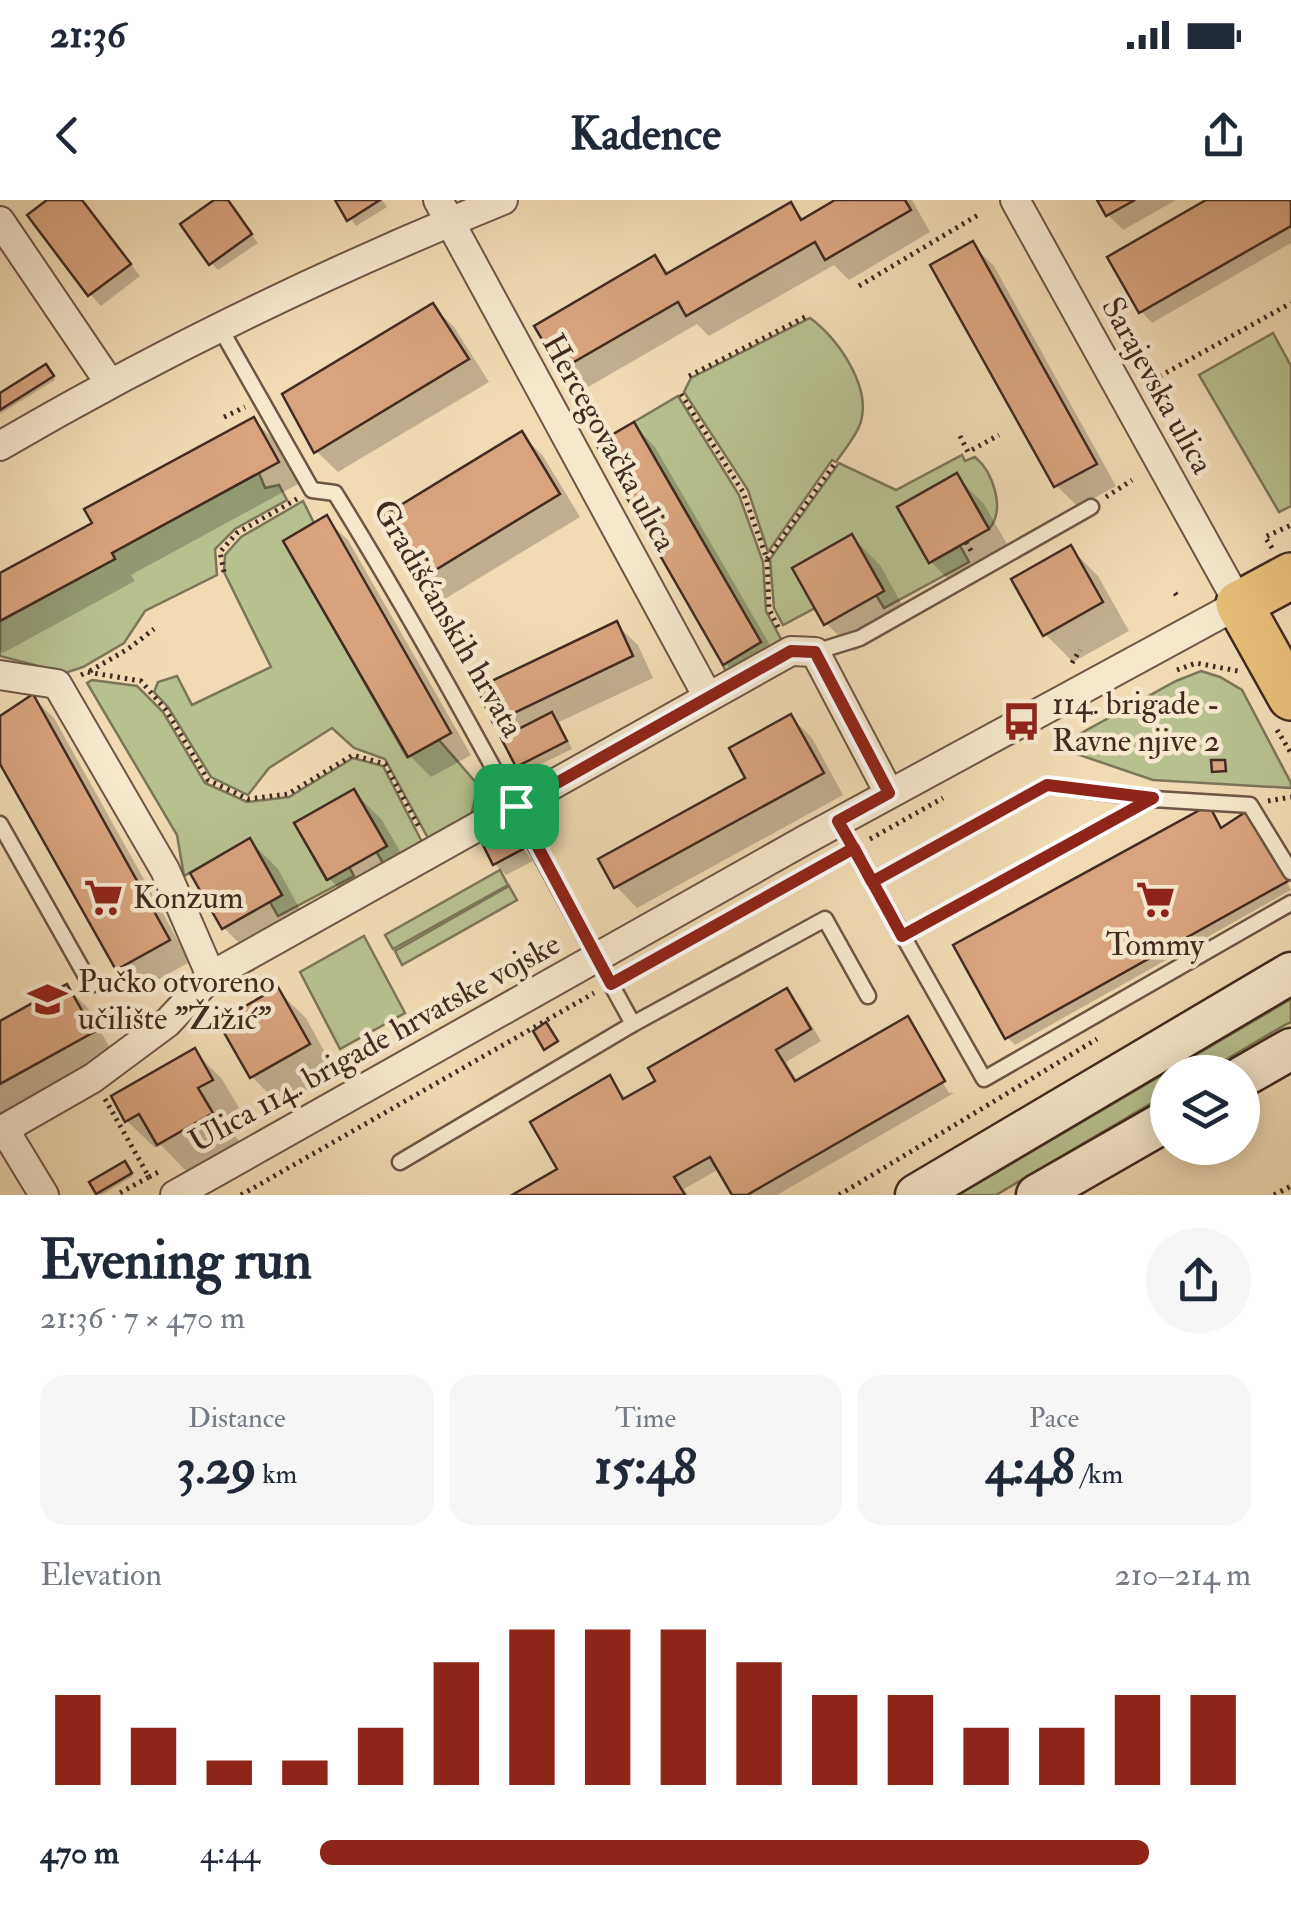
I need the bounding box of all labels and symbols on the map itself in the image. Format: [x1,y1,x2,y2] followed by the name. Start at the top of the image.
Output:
[1092,290,1222,481] street label: Sarajevska ulica
[533,327,686,559] street label: Hercegovačka ulica
[364,493,533,745] street label: Gradišćanskih hrvata
[1052,684,1220,761] place label: 114. brigade - Ravne njive 2
[1001,700,1043,742] bus stop icon: 114. brigade - Ravne njive 2
[474,764,559,849] pin
[82,876,124,918] supermarket icon: Konzum
[133,878,244,918] place label: Konzum
[1134,878,1176,920] supermarket icon: Tommy
[182,924,567,1162] street label: Ulica 114. brigade hrvatske vojske
[1106,925,1205,965] place label: Tommy
[78,962,275,1039] place label: Pučko otvoreno učilište "Žižić"
[27,978,69,1020] school or university icon: Pučko otvoreno učilište "Žižić"

